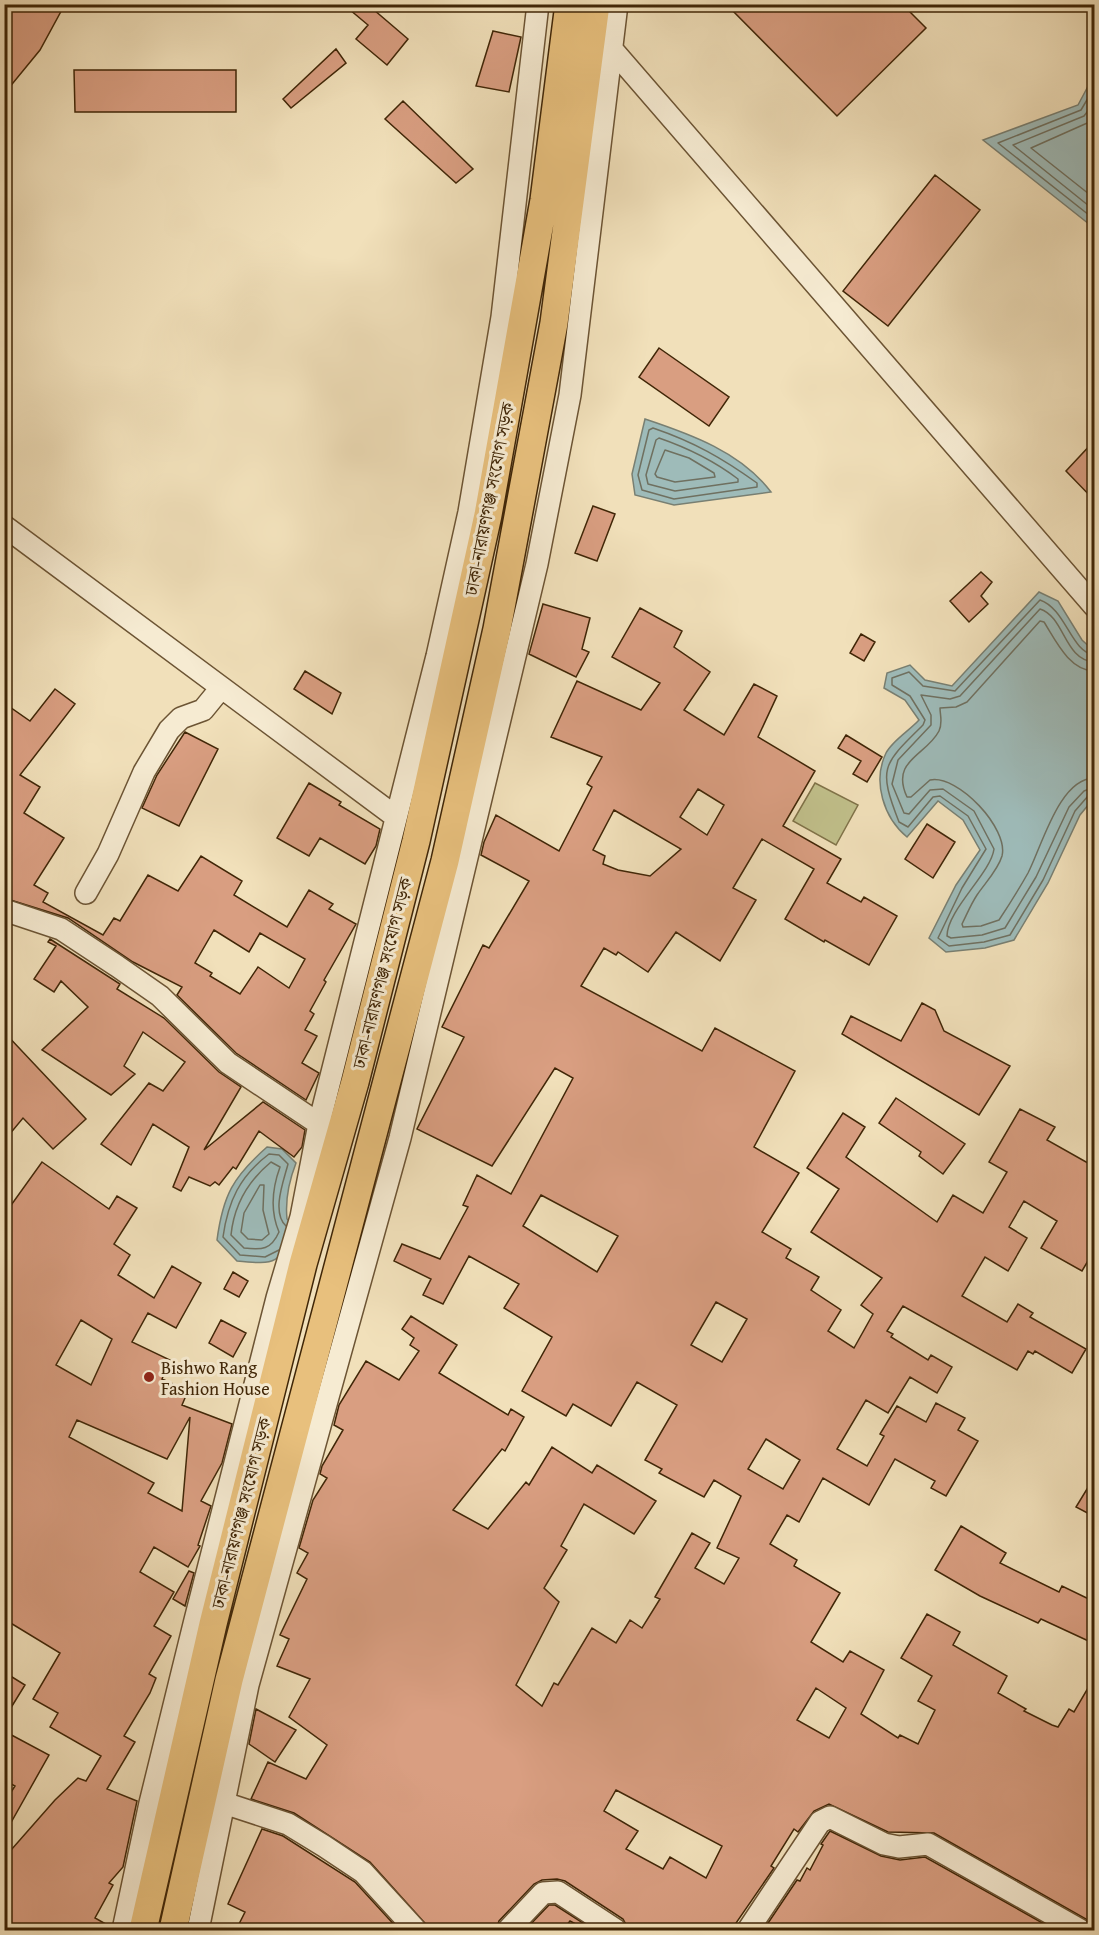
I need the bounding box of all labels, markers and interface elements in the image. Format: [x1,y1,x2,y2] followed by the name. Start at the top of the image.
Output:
[457,399,521,599] street label: ঢাকা-নারায়ণগঞ্জ সংযোগ সড়ক
[345,873,419,1072] street label: ঢাকা-নারায়ণগঞ্জ সংযোগ সড়ক
[161,1354,270,1402] place label: Bishwo Rang Fashion House
[142,1370,156,1384] marker: Bishwo Rang Fashion House
[204,1413,278,1612] street label: ঢাকা-নারায়ণগঞ্জ সংযোগ সড়ক

